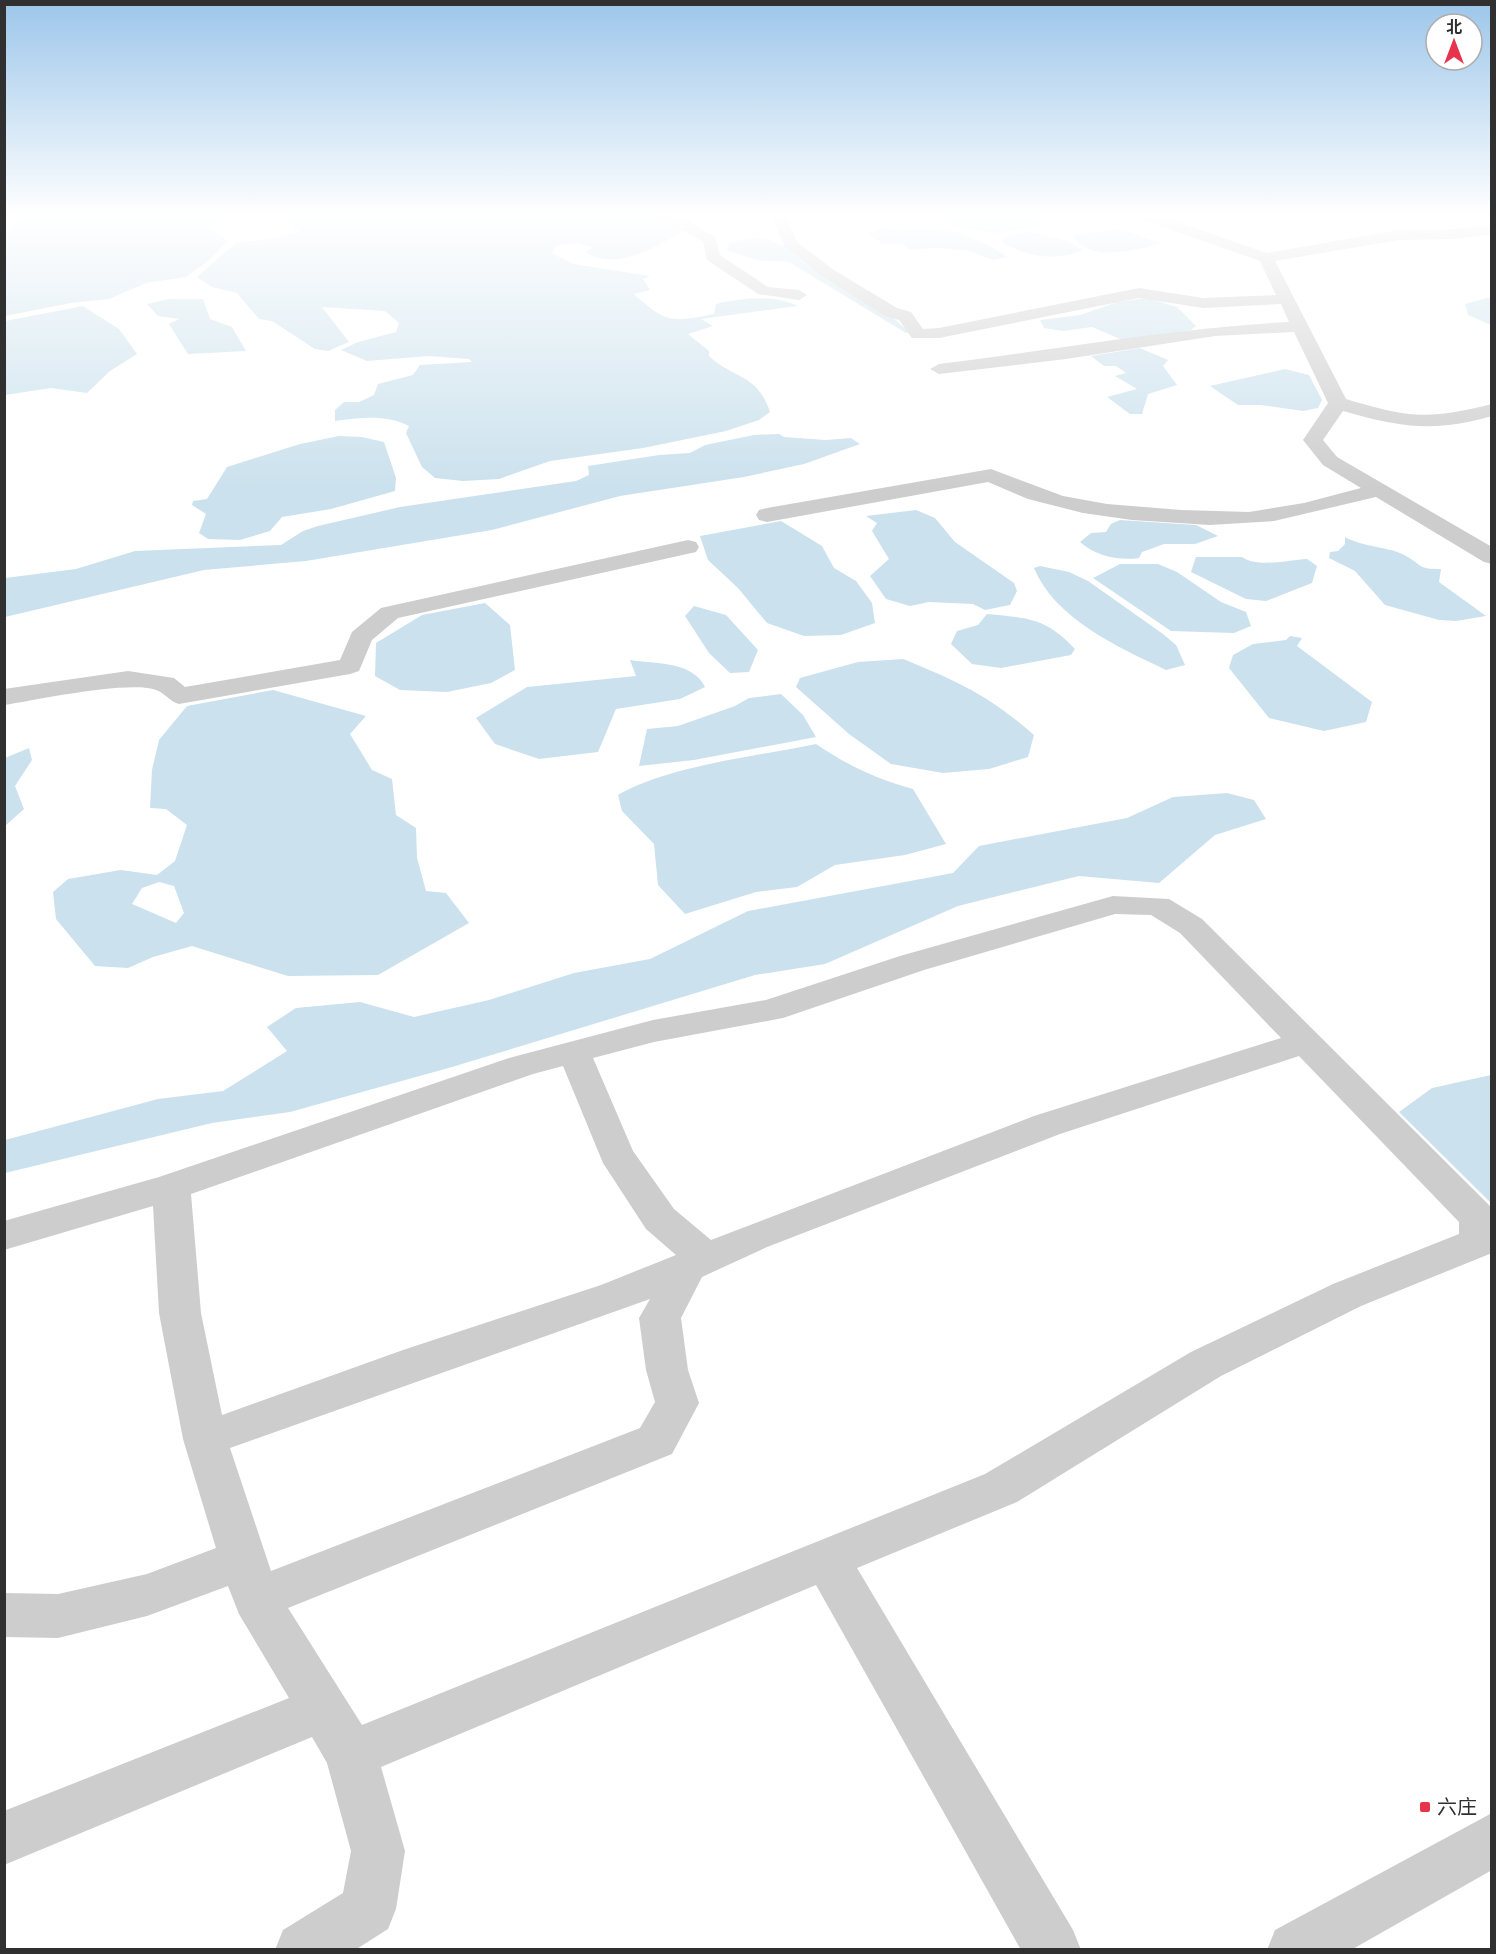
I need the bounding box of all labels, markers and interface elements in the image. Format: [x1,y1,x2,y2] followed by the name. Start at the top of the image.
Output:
[1424,12,1484,72] north arrow
[1446,19,1462,36] text: 北
[1437,1796,1477,1818] place label: 六庄
[1418,1800,1432,1814] marker: 六庄

